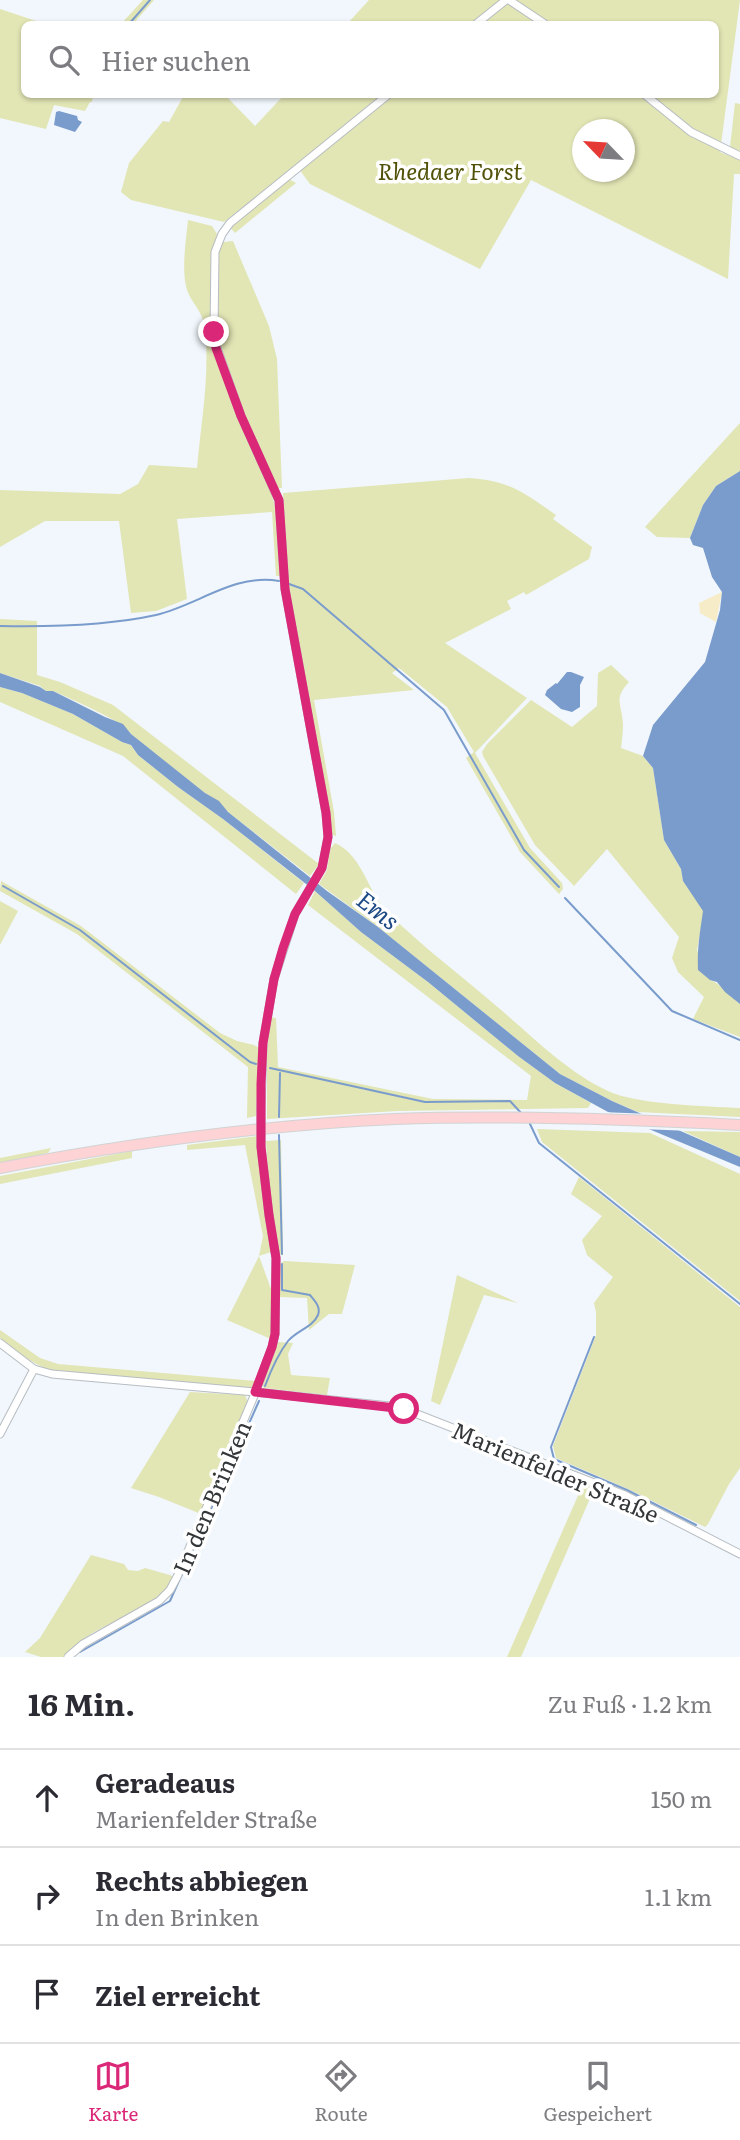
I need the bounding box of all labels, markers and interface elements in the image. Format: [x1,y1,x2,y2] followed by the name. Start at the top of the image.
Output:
[21,21,719,98] search box
[101,40,251,79] text: Hier suchen
[45,41,83,79] icon: search
[572,119,635,182] north arrow
[377,153,523,187] park label: Rhedaer Forst
[198,316,229,347] route end
[350,881,408,937] water label: Ems
[388,1393,419,1424] route start
[447,1412,665,1530] street label: Marienfelder Straße
[163,1415,259,1579] street label: In den Brinken
[28,1681,135,1725] text: 16 Min.
[548,1686,712,1720] text: Zu Fuß · 1.2 km
[95,1762,235,1801] text: Geradeaus
[28,1779,66,1817] icon: ahead
[651,1781,712,1815] text: 150 m
[95,1801,317,1835] text: Marienfelder Straße
[95,1860,308,1899] text: Rechts abbiegen
[28,1877,66,1915] icon: right
[645,1879,712,1913] text: 1.1 km
[95,1899,259,1933] text: In den Brinken
[28,1975,66,2013] icon: arrive
[95,1975,260,2014] text: Ziel erreicht
[88,2057,138,2127] tab: Karte
[314,2057,368,2127] tab: Route
[544,2057,652,2127] tab: Gespeichert

